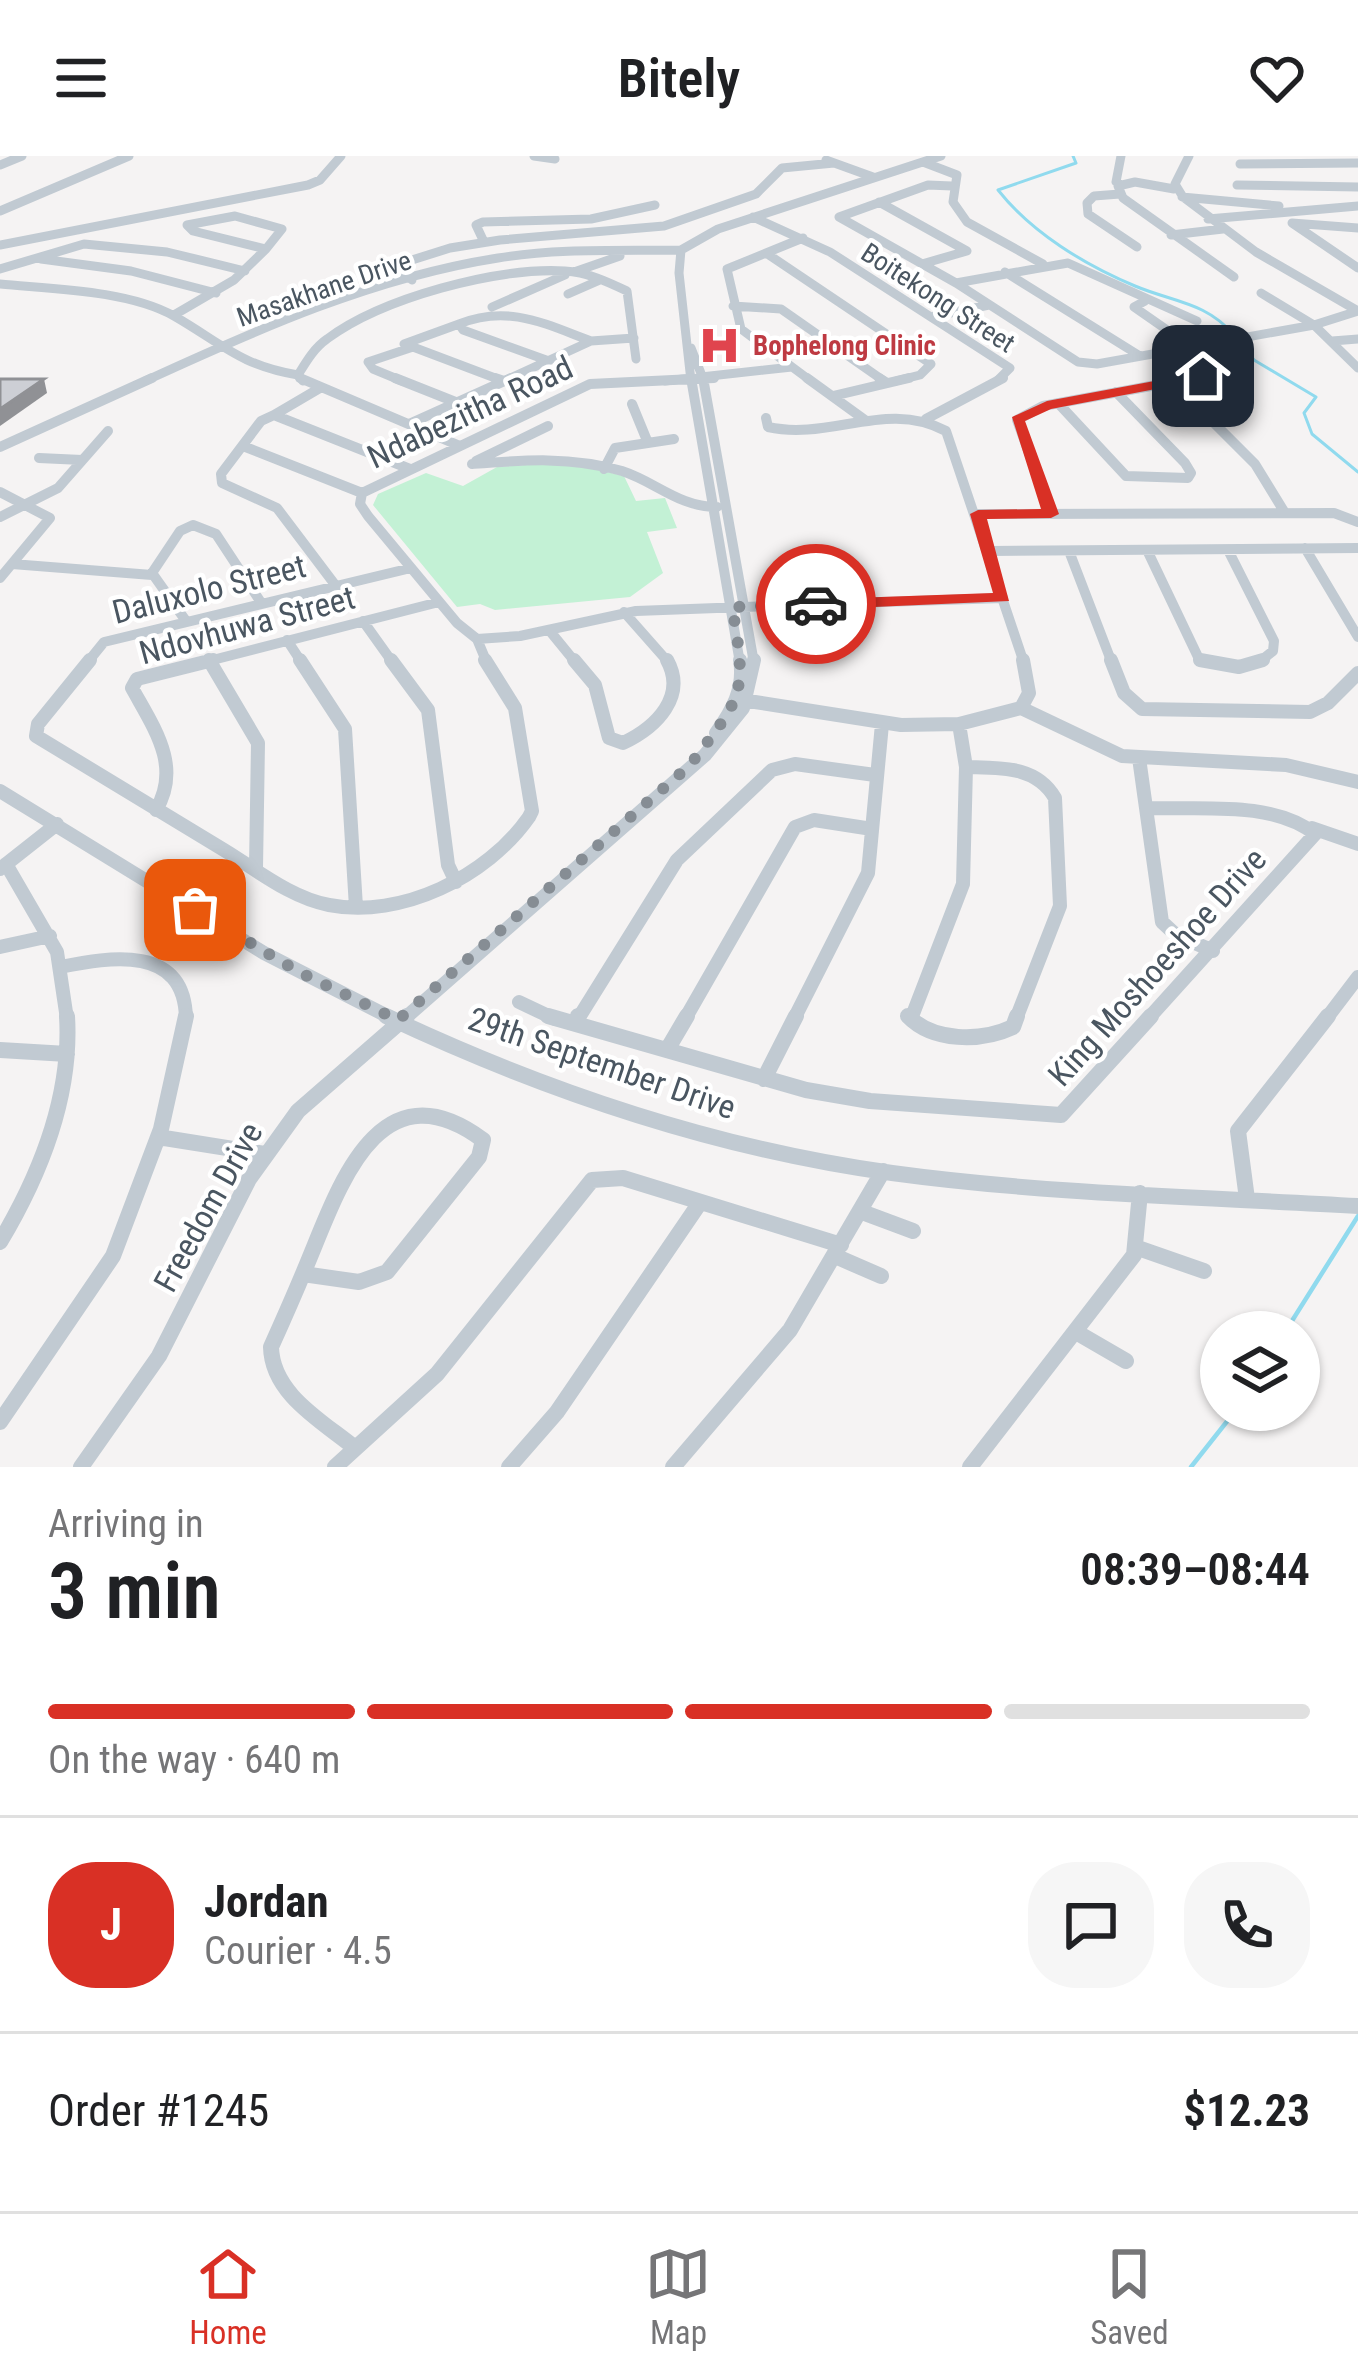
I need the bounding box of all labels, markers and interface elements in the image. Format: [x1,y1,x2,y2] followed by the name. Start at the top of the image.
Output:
[48,45,114,111] icon: menu
[1244,45,1310,111] icon: heart
[618,47,740,110] text: Bitely
[855,236,1021,360] street label: Boitekong Street
[233,244,415,334] street label: Masakhane Drive
[696,323,742,369] hospital icon: Bophelong Clinic
[1152,325,1254,427] pin
[753,330,936,362] place label: Bophelong Clinic
[1170,343,1236,409] icon: home
[361,347,579,477] street label: Ndabezitha Road
[756,544,876,664] courier
[108,546,310,632] street label: Daluxolo Street
[783,571,849,637] icon: car
[135,578,359,672] street label: Ndovhuwa Street
[1040,840,1274,1094] street label: King Moshoeshoe Drive
[144,859,246,961] pin
[162,877,228,943] icon: bag
[463,999,741,1127] street label: 29th September Drive
[146,1116,270,1298] street label: Freedom Drive
[1200,1311,1320,1431] map controls
[1200,1311,1320,1431] button: layers
[48,1501,204,1547] text: Arriving in
[1080,1543,1310,1596] text: 08:39–08:44
[48,1546,221,1637] text: 3 min
[48,1737,340,1783] text: On the way · 640 m
[1028,1862,1154,1988] button: chat
[1184,1862,1310,1988] button: phone
[204,1875,329,1928] text: Jordan
[100,1898,122,1951] text: J
[204,1928,392,1974] text: Courier · 4.5
[48,2084,269,2137] text: Order #1245
[1183,2084,1310,2137] text: $12.23
[189,2241,267,2352] tab: Home
[645,2241,711,2352] tab: Map
[1090,2241,1169,2352] tab: Saved

